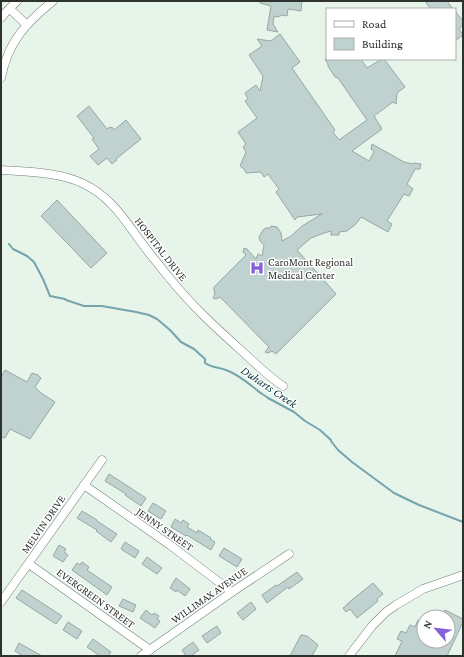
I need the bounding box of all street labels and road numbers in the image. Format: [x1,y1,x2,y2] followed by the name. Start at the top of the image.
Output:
[133,215,189,283] street label: HOSPITAL DRIVE
[19,493,67,555] street label: MELVIN DRIVE
[133,504,196,554] street label: JENNY STREET
[169,564,249,626] street label: WILLIMAX AVENUE
[55,566,137,630] street label: EVERGREEN STREET

